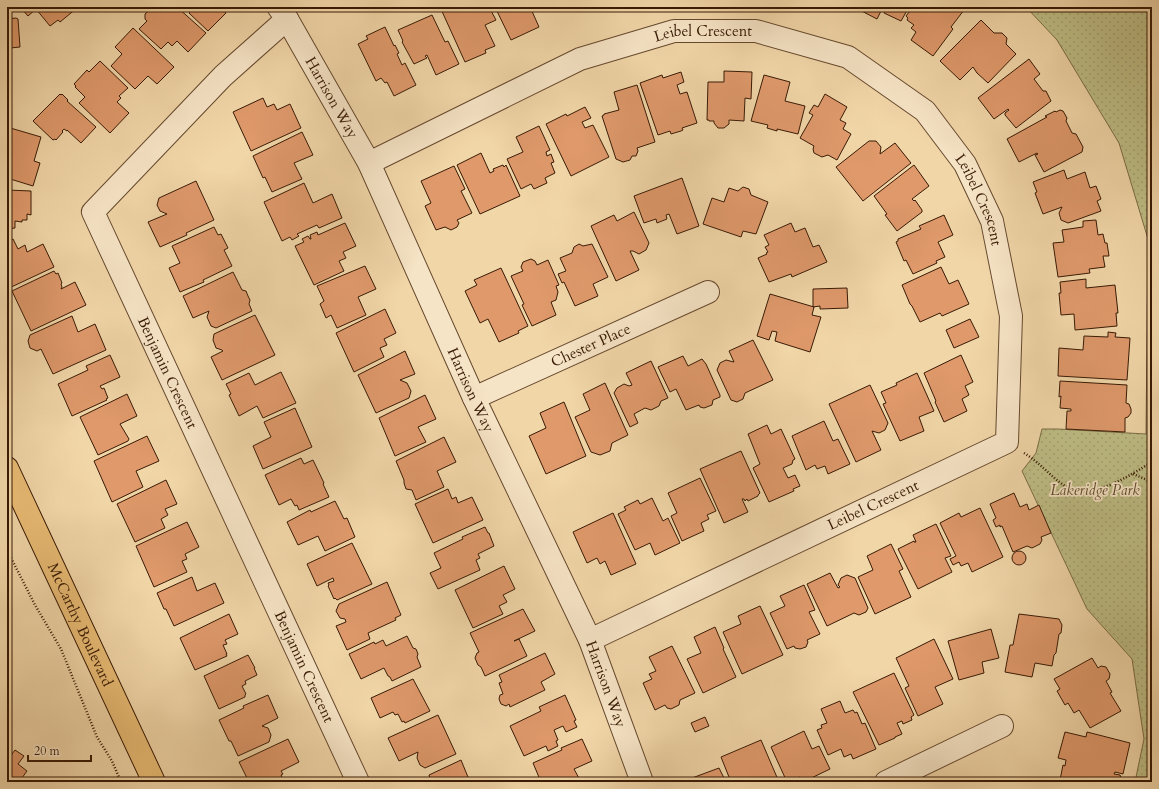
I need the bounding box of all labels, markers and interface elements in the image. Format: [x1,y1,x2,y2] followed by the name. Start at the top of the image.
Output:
[651,21,752,46] street label: Leibel Crescent
[301,53,363,142] street label: Harrison Way
[951,149,1007,248] street label: Leibel Crescent
[133,313,202,432] street label: Benjamin Crescent
[548,318,634,372] street label: Chester Place
[443,344,499,436] street label: Harrison Way
[824,475,922,535] street label: Leibel Crescent
[1050,480,1140,500] park label: Lakeridge Park
[43,560,118,690] street label: McCarthy Boulevard
[270,607,339,726] street label: Benjamin Crescent
[581,638,631,730] street label: Harrison Way
[28,737,91,763] scale bar
[34,743,61,759] text: 20 m

